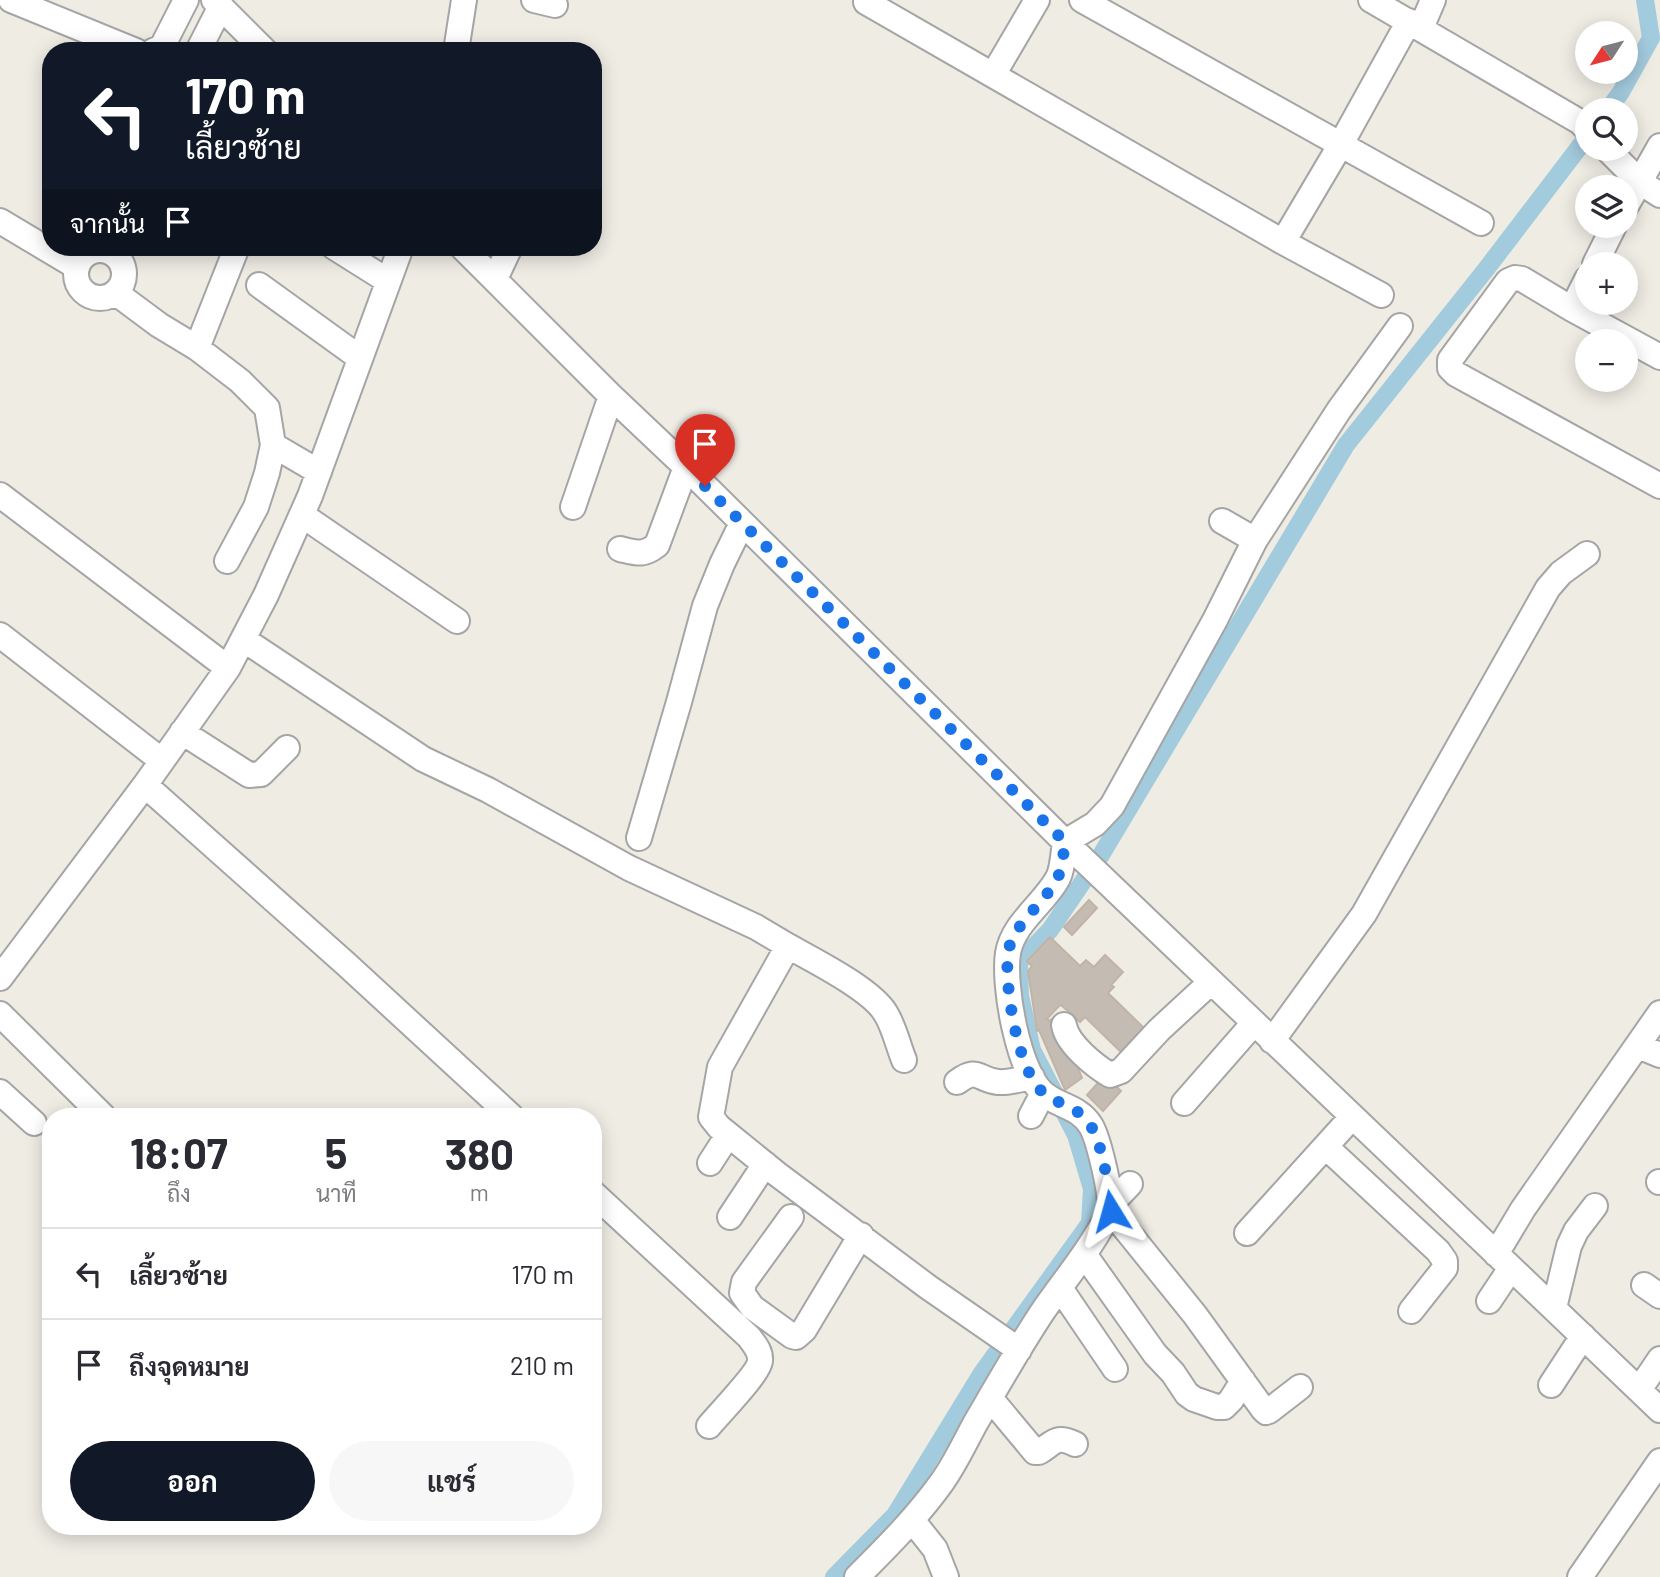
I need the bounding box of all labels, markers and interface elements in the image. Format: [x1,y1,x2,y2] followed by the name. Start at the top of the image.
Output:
[1575,21,1638,84] north arrow
[1575,21,1638,392] map controls
[185,65,305,124] text: 170 m
[70,70,161,161] icon: left
[1575,98,1638,161] button: search
[185,127,302,165] text: เลี้ยวซ้าย
[1575,175,1638,238] button: layers
[159,203,197,241] icon: arrive
[70,207,145,238] text: จากนั้น
[1575,252,1638,315] button: +
[1575,329,1638,392] button: −
[675,414,735,486] pin
[686,425,724,463] icon: arrive
[130,1127,228,1177] text: 18:07
[325,1127,347,1177] text: 5
[445,1128,514,1178] text: 380
[1074,1174,1148,1248] position arrow
[470,1178,489,1206] text: m
[167,1179,191,1207] text: ถึง
[316,1179,357,1207] text: นาที
[70,1255,108,1293] icon: left
[511,1258,574,1289] text: 170 m
[129,1259,228,1290] text: เลี้ยวซ้าย
[70,1346,108,1384] icon: arrive
[510,1349,574,1380] text: 210 m
[129,1350,250,1381] text: ถึงจุดหมาย
[70,1441,315,1521] button: ออก
[329,1441,574,1521] button: แชร์

